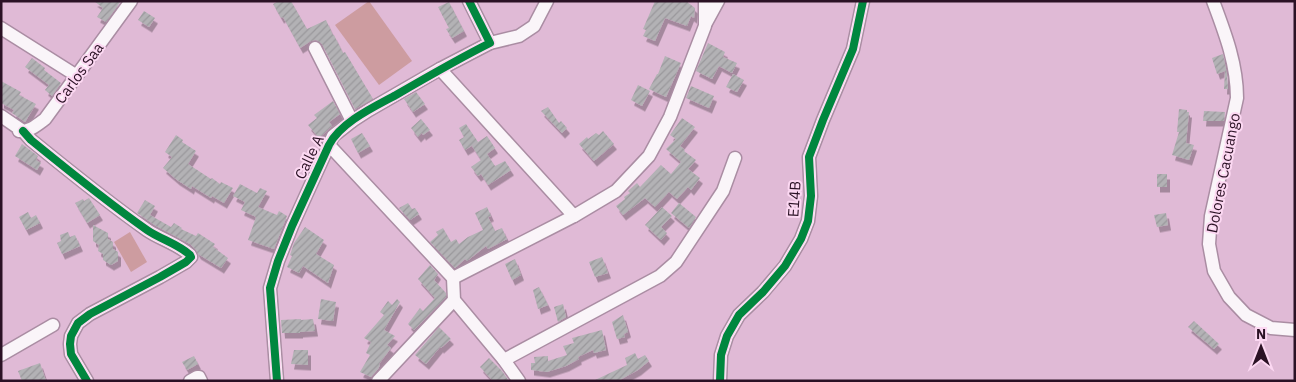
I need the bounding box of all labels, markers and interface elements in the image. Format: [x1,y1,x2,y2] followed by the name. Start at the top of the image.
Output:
[50,39,108,107] street label: Carlos Saa
[1202,111,1244,235] street label: Dolores Cacuango
[290,131,328,182] street label: Calle A
[783,180,805,218] street label: E14B
[1236,322,1286,372] north arrow
[1256,325,1266,343] text: N

